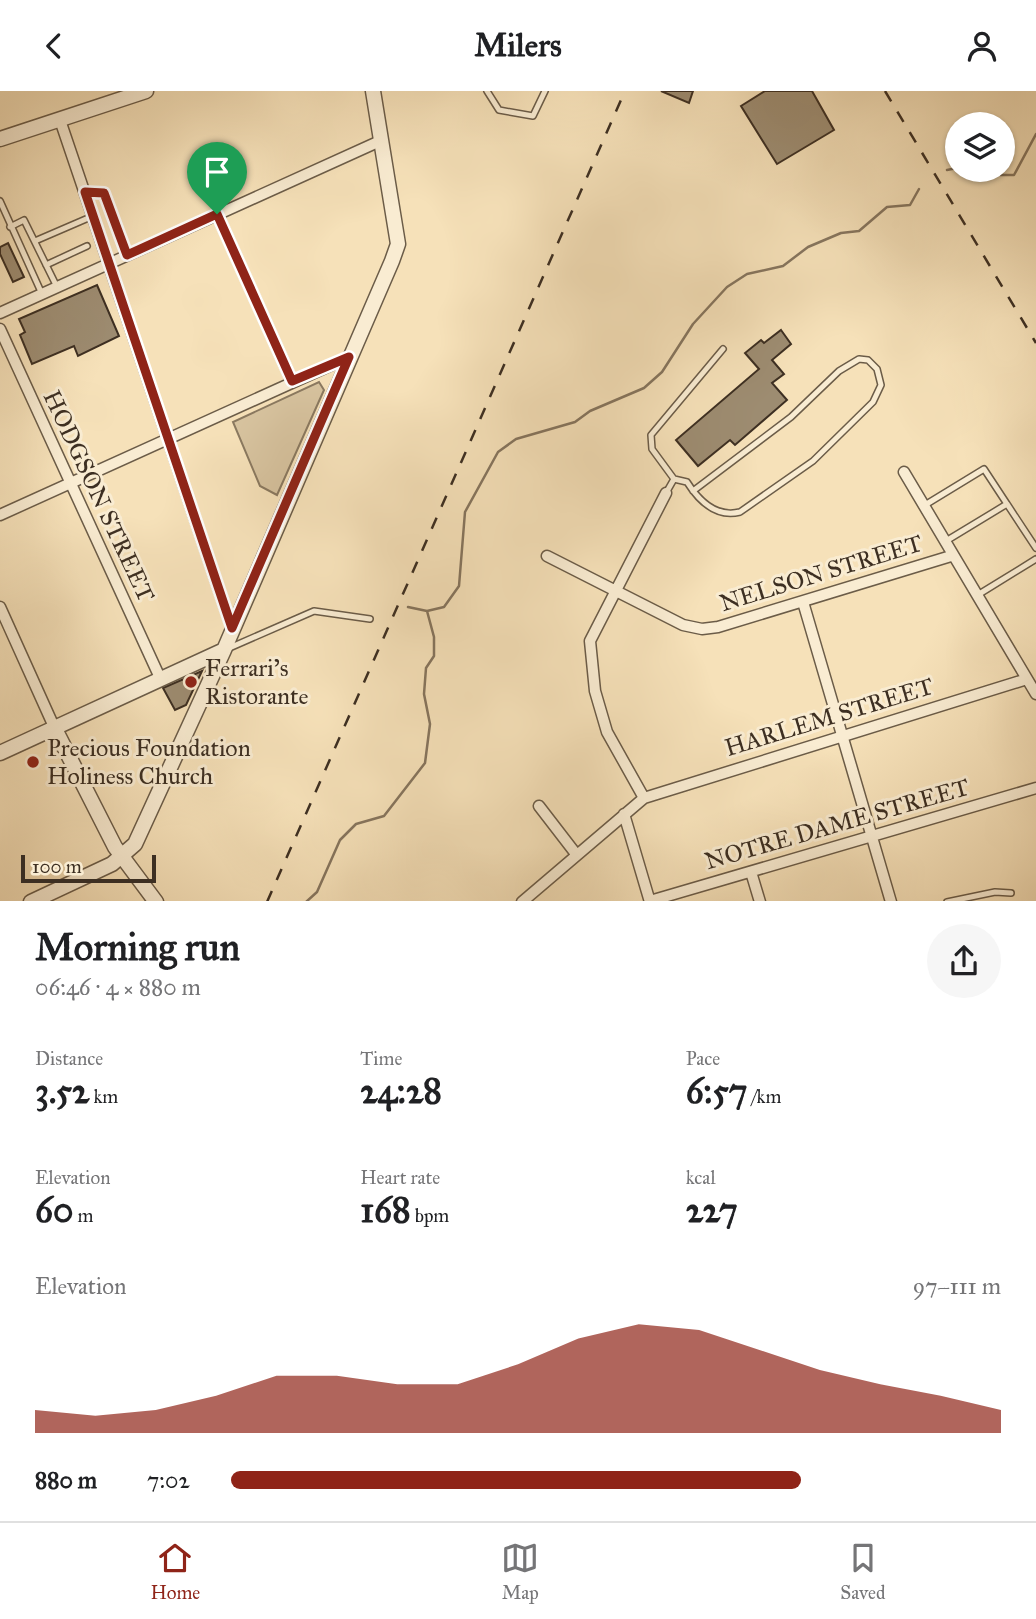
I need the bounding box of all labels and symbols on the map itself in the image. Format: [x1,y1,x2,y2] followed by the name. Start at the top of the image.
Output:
[187,142,247,214] pin
[37,385,161,607] street label: HODGSON STREET
[716,528,926,618] street label: NELSON STREET
[205,653,308,711] place label: Ferrari's Ristorante
[721,671,937,763] street label: HARLEM STREET
[183,674,199,690] marker: Ferrari's Ristorante
[47,733,251,791] place label: Precious Foundation Holiness Church
[25,754,41,770] marker: Precious Foundation Holiness Church
[701,772,973,876] street label: NOTRE DAME STREET
[21,853,156,884] scale bar

